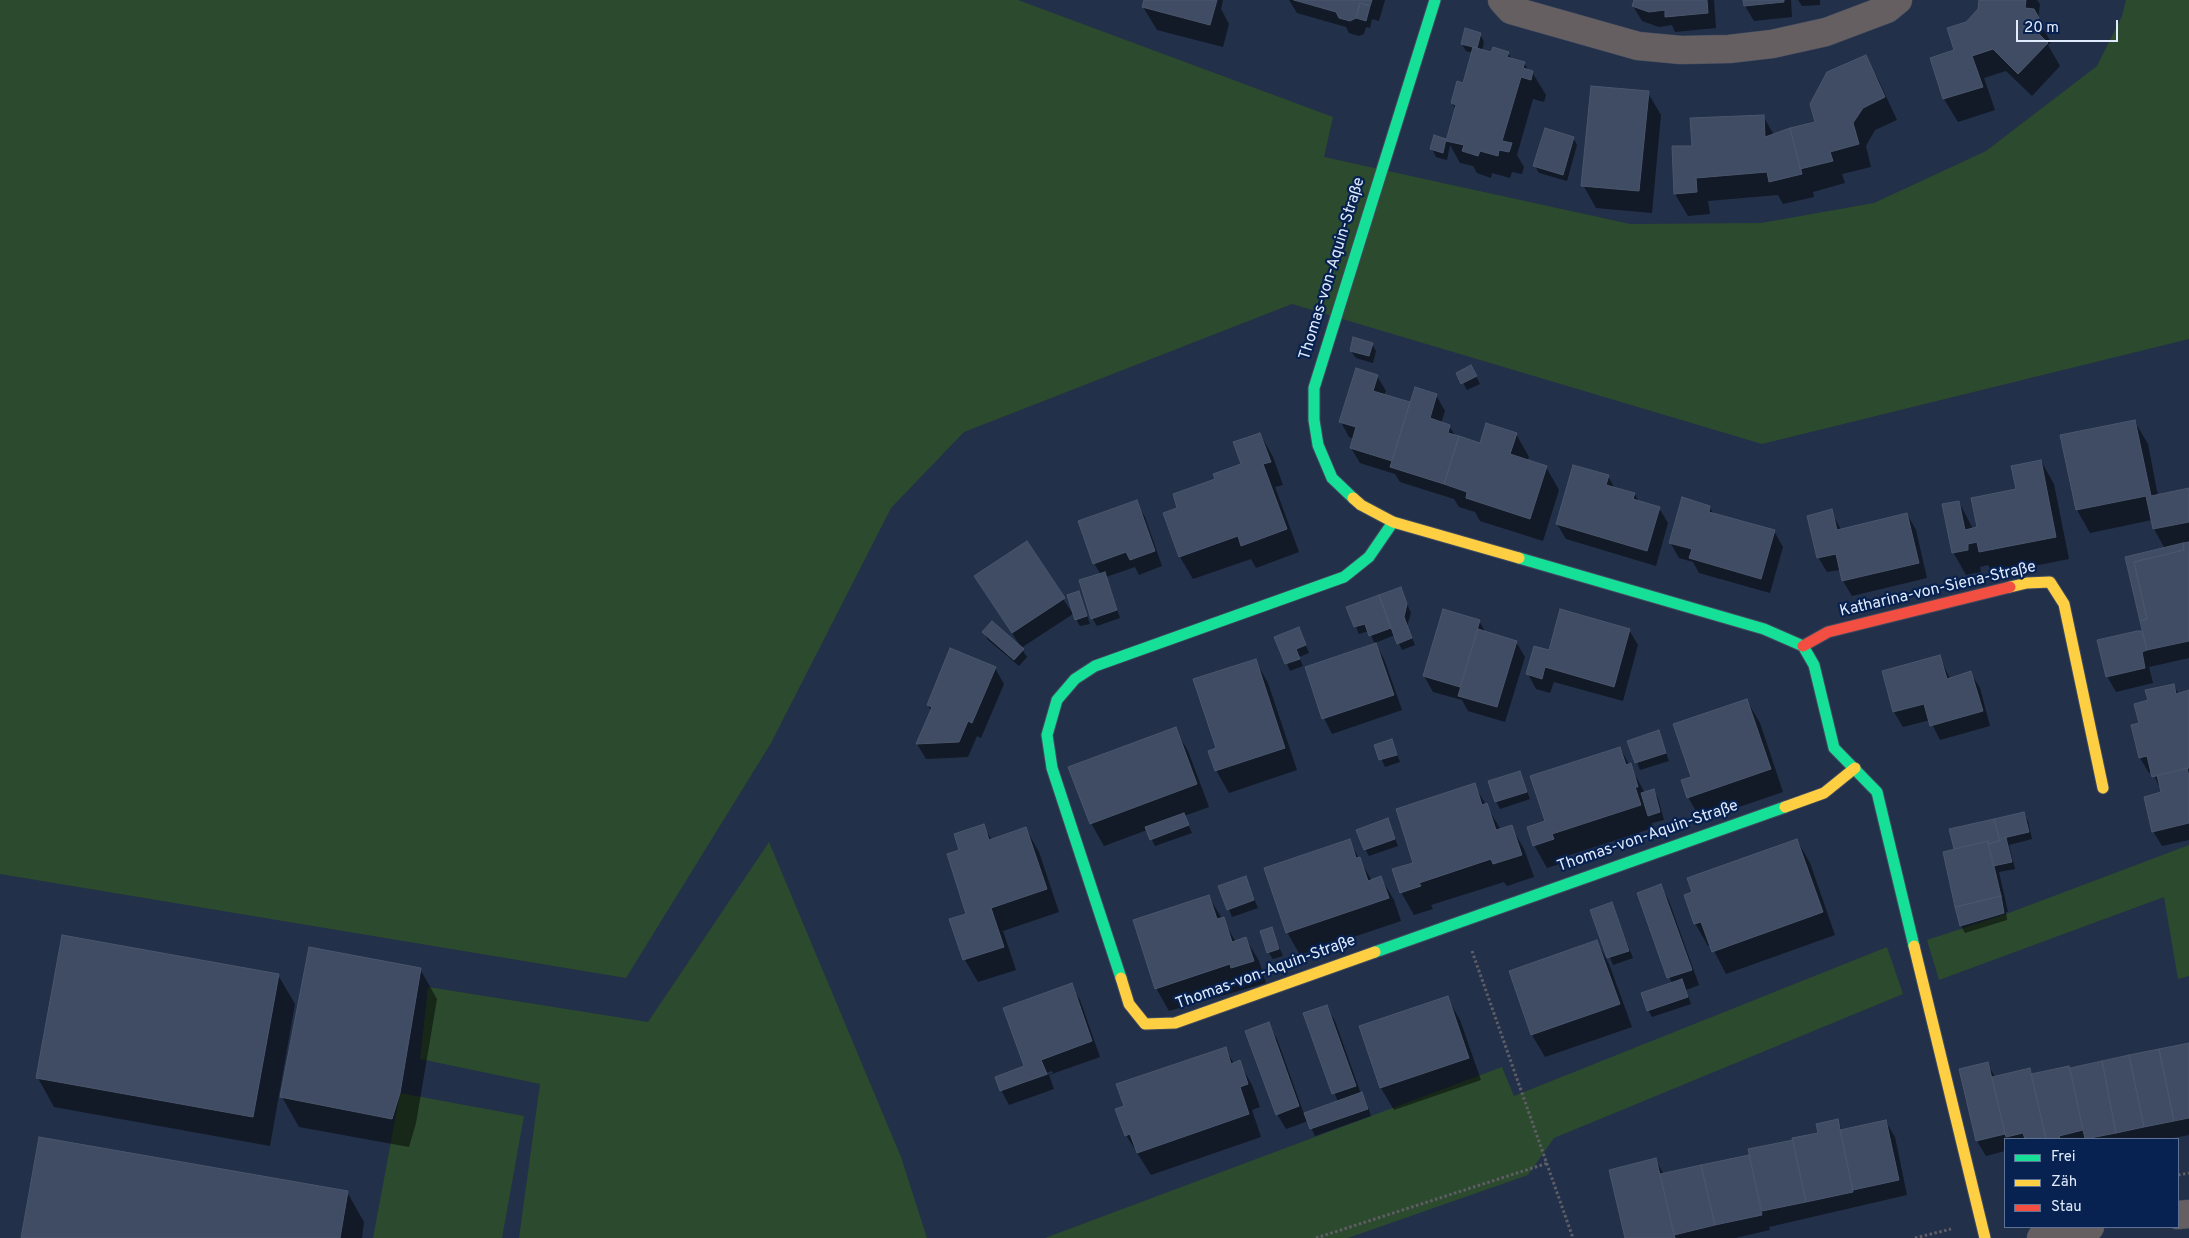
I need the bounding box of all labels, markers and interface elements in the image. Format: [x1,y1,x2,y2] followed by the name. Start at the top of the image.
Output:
[2019,10,2122,42] scale bar
[2024,19,2059,38] text: 20 m
[1296,175,1370,363] street label: Thomas-von-Aquin-Straße
[1838,558,2038,622] street label: Katharina-von-Siena-Straße
[1555,797,1741,877] street label: Thomas-von-Aquin-Straße
[1173,931,1359,1015] street label: Thomas-von-Aquin-Straße
[2004,1138,2179,1228] legend
[2051,1148,2076,1167] text: Frei
[2051,1173,2077,1192] text: Zäh
[2051,1198,2082,1217] text: Stau

